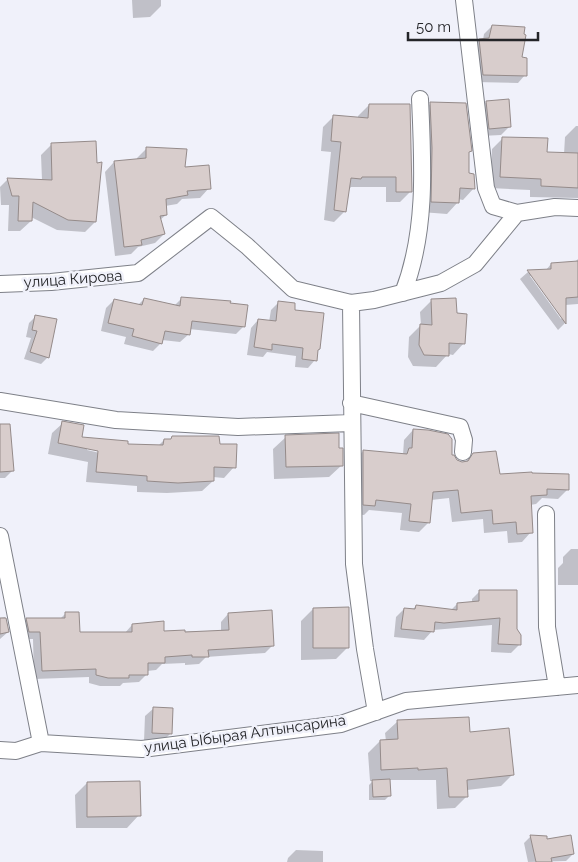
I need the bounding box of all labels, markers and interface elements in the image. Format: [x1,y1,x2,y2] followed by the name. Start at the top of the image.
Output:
[408,10,538,42] scale bar
[416,18,451,36] text: 50 m
[23,267,123,291] street label: улица Кирова
[143,711,347,757] street label: улица Ыбырая Алтынсарина

